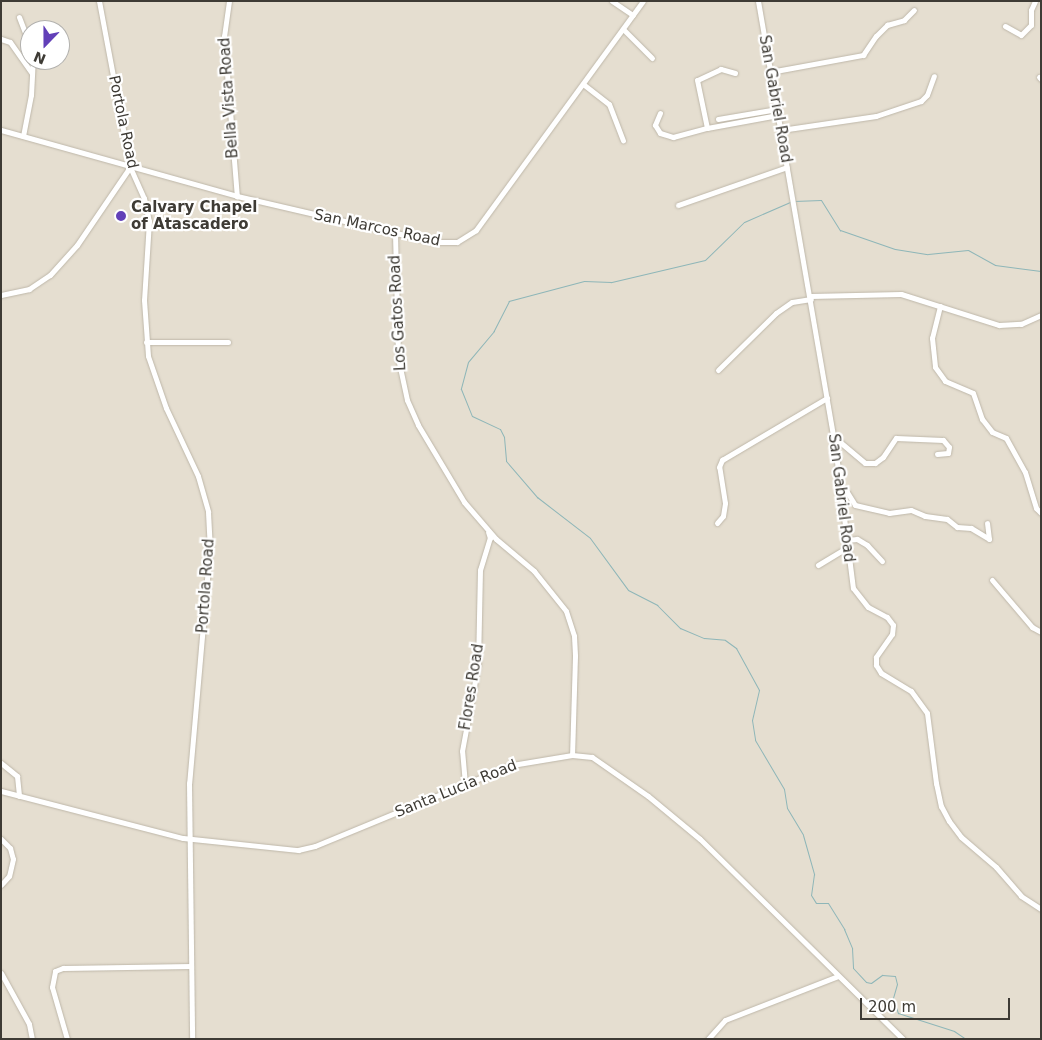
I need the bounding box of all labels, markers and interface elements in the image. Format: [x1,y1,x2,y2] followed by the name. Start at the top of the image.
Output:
[20,20,70,70] north arrow
[755,34,795,164] street label: San Gabriel Road
[216,37,242,159] street label: Bella Vista Road
[31,48,48,68] text: N
[104,74,142,170] street label: Portola Road
[131,198,257,233] place label: Calvary Chapel of Atascadero
[312,206,442,250] street label: San Marcos Road
[115,210,127,222] marker: Calvary Chapel of Atascadero
[386,255,410,371] street label: Los Gatos Road
[824,433,858,563] street label: San Gabriel Road
[194,538,218,634] street label: Portola Road
[456,642,488,732] street label: Flores Road
[393,756,519,822] street label: Santa Lucia Road
[862,988,1012,1020] scale bar
[868,998,916,1016] text: 200 m

